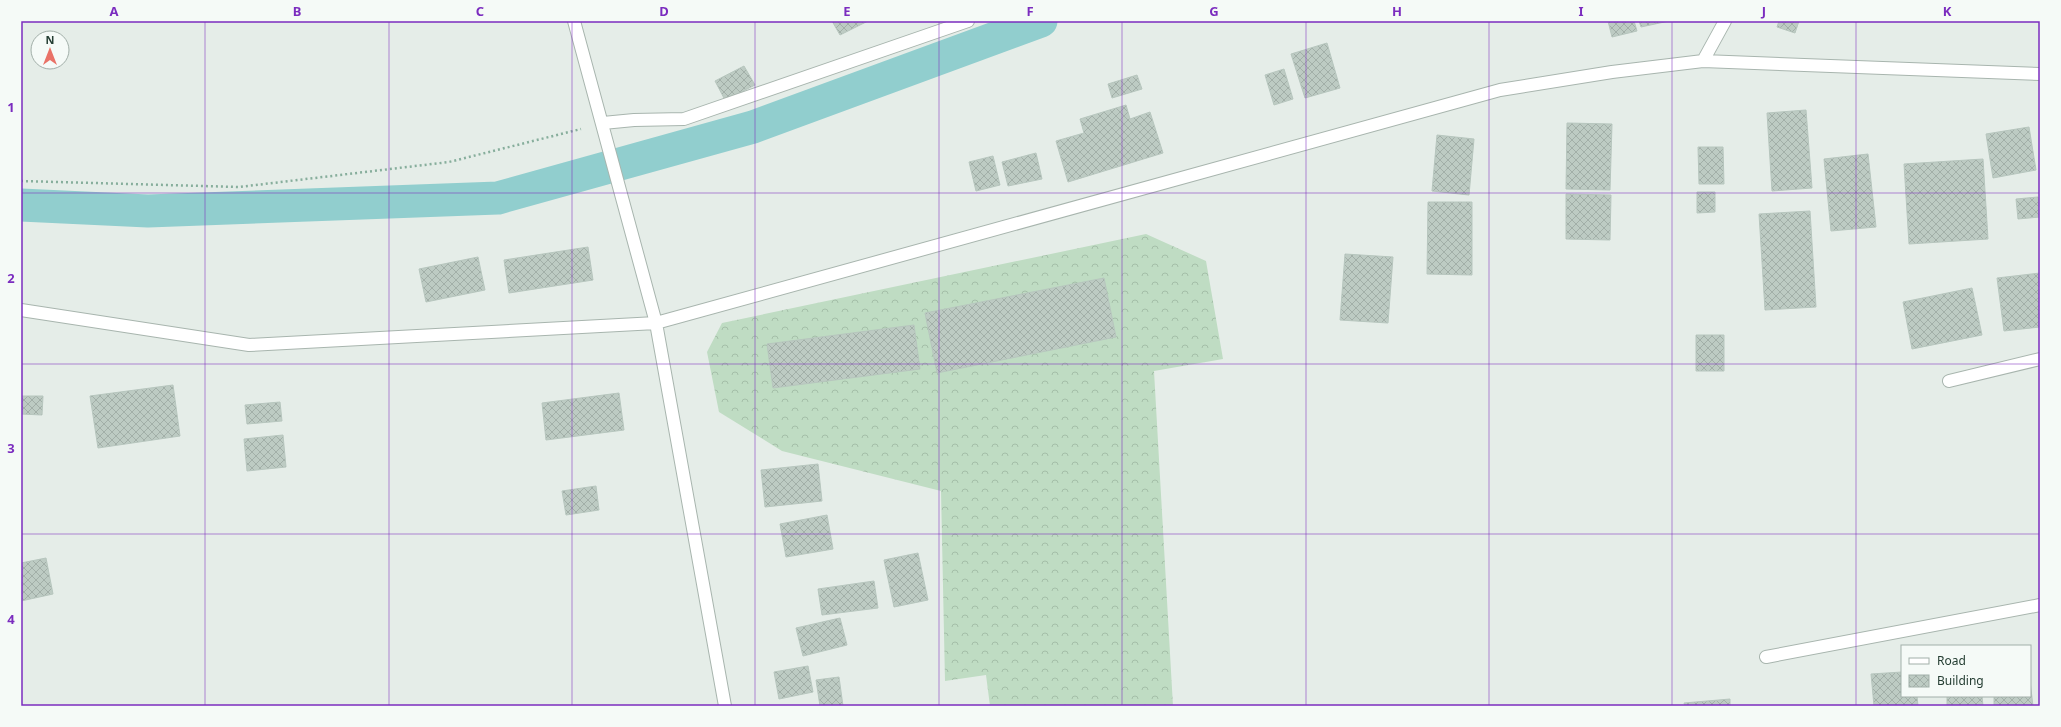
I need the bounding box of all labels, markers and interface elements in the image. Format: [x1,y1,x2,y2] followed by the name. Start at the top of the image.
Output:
[110,2,119,20] text: A
[293,2,301,20] text: B
[476,2,484,20] text: C
[659,2,669,20] text: D
[843,2,851,20] text: E
[1026,2,1034,20] text: F
[1209,2,1219,20] text: G
[1392,2,1402,20] text: H
[1578,2,1584,20] text: I
[1761,2,1766,20] text: J
[1943,2,1952,20] text: K
[30,30,70,70] north arrow
[46,32,54,47] text: N
[7,98,15,116] text: 1
[7,269,15,287] text: 2
[7,439,15,457] text: 3
[7,610,15,628] text: 4
[1901,645,2031,697] legend
[1937,652,1966,669] text: Road
[1937,672,1984,689] text: Building

